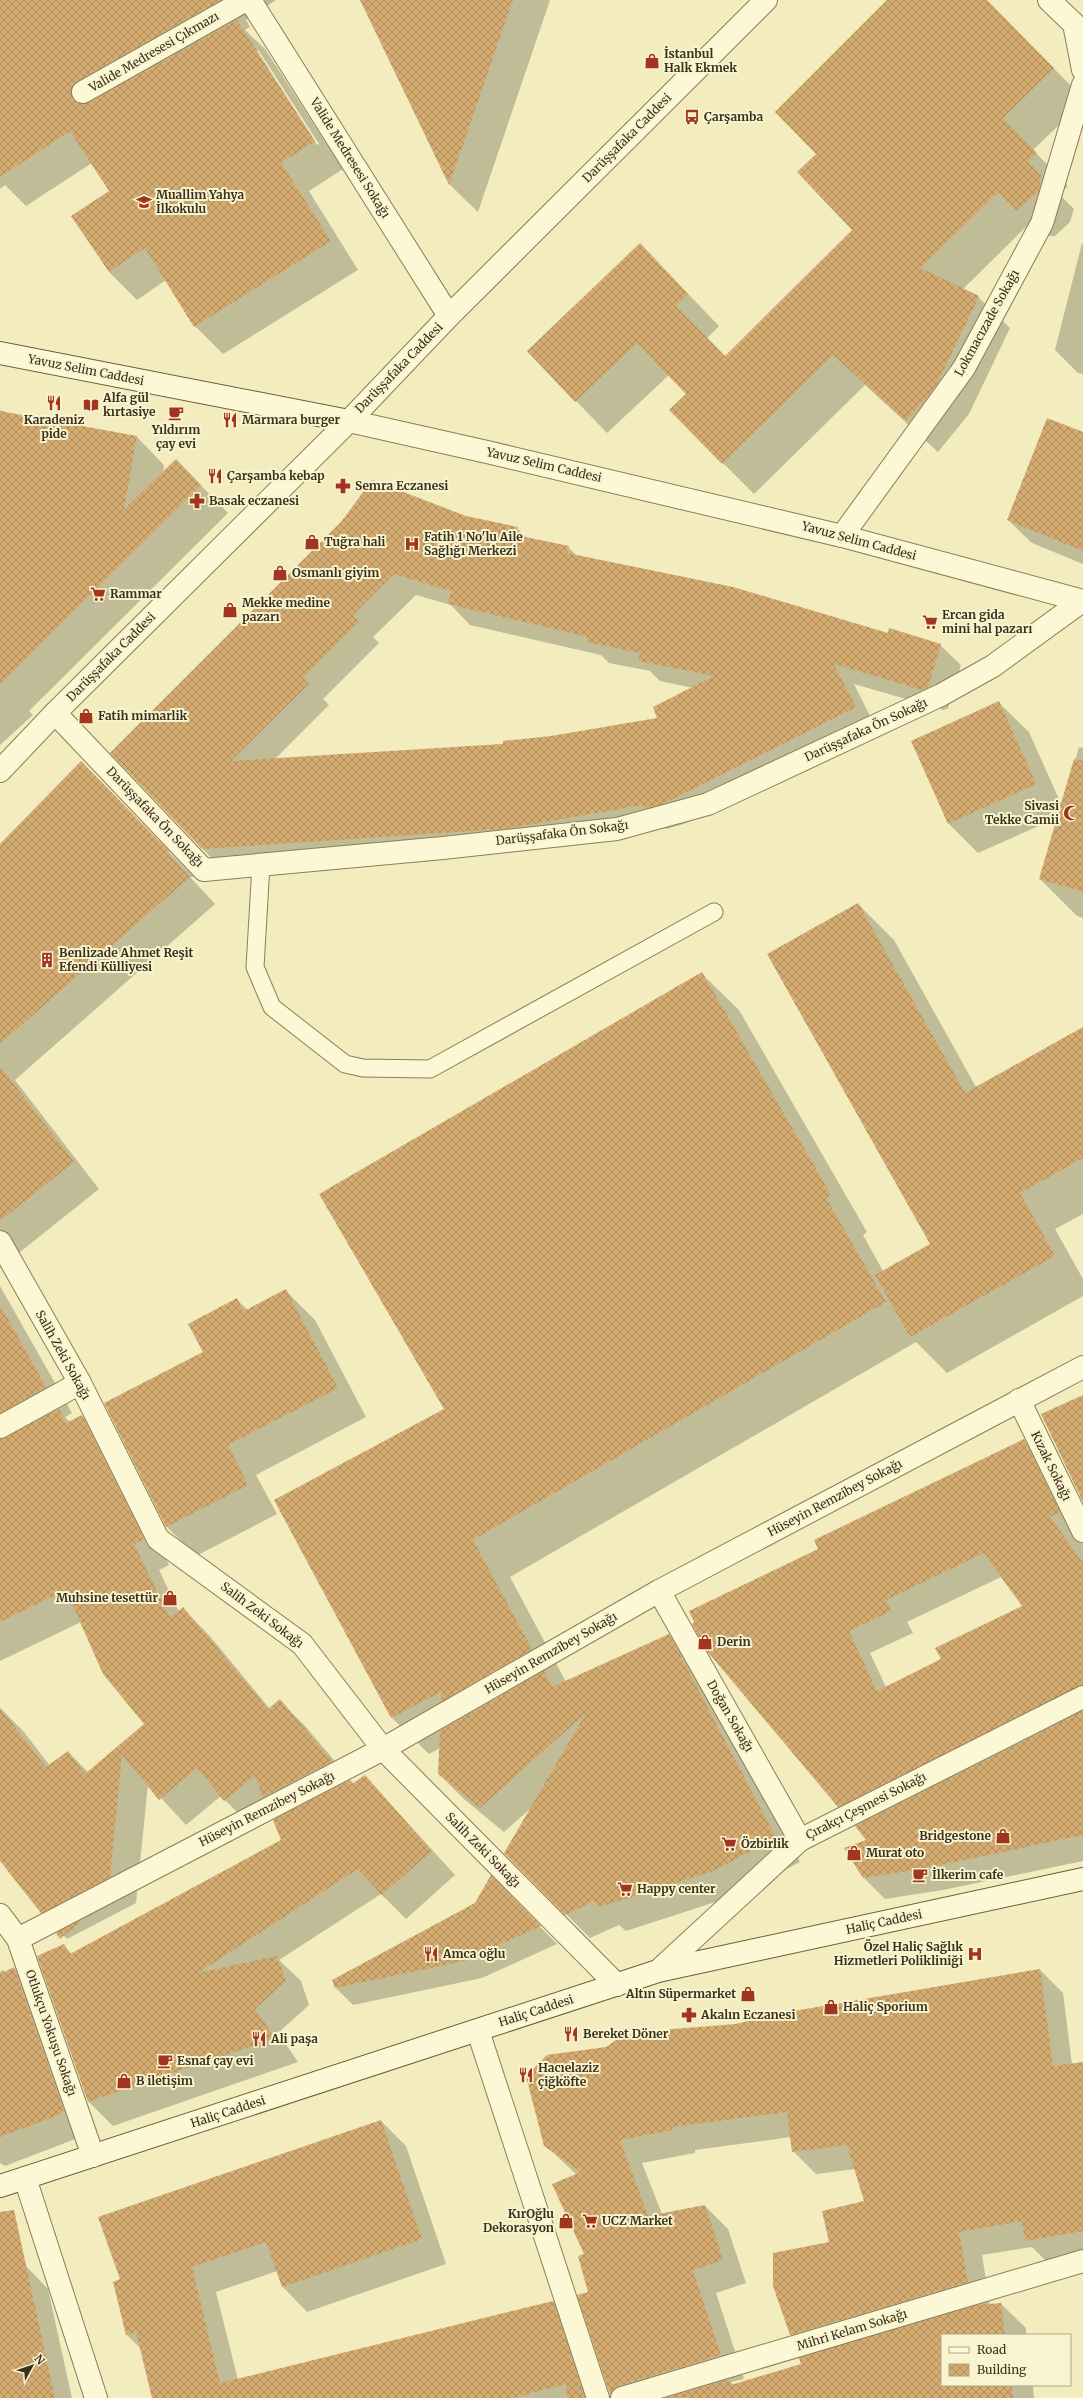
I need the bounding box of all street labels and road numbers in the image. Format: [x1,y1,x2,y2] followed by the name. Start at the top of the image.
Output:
[85,8,221,95] street label: Valide Medresesi Çıkmazı
[579,90,674,185] street label: Darüşşafaka Caddesi
[307,94,394,221] street label: Valide Medresesi Sokağı
[951,267,1022,379] street label: Lokmacızade Sokağı
[352,319,446,416] street label: Darüşşafaka Caddesi
[26,351,146,388] street label: Yavuz Selim Caddesi
[484,444,603,485] street label: Yavuz Selim Caddesi
[799,518,918,563] street label: Yavuz Selim Caddesi
[63,609,158,704] street label: Darüşşafaka Caddesi
[802,694,930,765] street label: Darüşşafaka Ön Sokağı
[104,763,207,870] street label: Darüşşafaka Ön Sokağı
[495,817,629,848] street label: Darüşşafaka Ön Sokağı
[33,1307,94,1402] street label: Salih Zeki Sokağı
[1028,1429,1075,1503] street label: Kızak Sokağı
[765,1456,905,1539] street label: Hüseyin Remzibey Sokağı
[218,1579,307,1651] street label: Salih Zeki Sokağı
[482,1608,620,1697] street label: Hüseyin Remzibey Sokağı
[704,1677,757,1754] street label: Doğan Sokağı
[196,1768,337,1849] street label: Hüseyin Remzibey Sokağı
[803,1769,929,1843] street label: Çırakçı Çeşmesi Sokağı
[443,1809,524,1890] street label: Salih Zeki Sokağı
[844,1906,923,1937] street label: Haliç Caddesi
[23,1968,80,2098] street label: Otlukçu Yokuşu Sokağı
[497,1991,575,2030] street label: Haliç Caddesi
[189,2092,267,2131] street label: Haliç Caddesi
[795,2306,909,2353] street label: Mihri Kelam Sokağı

